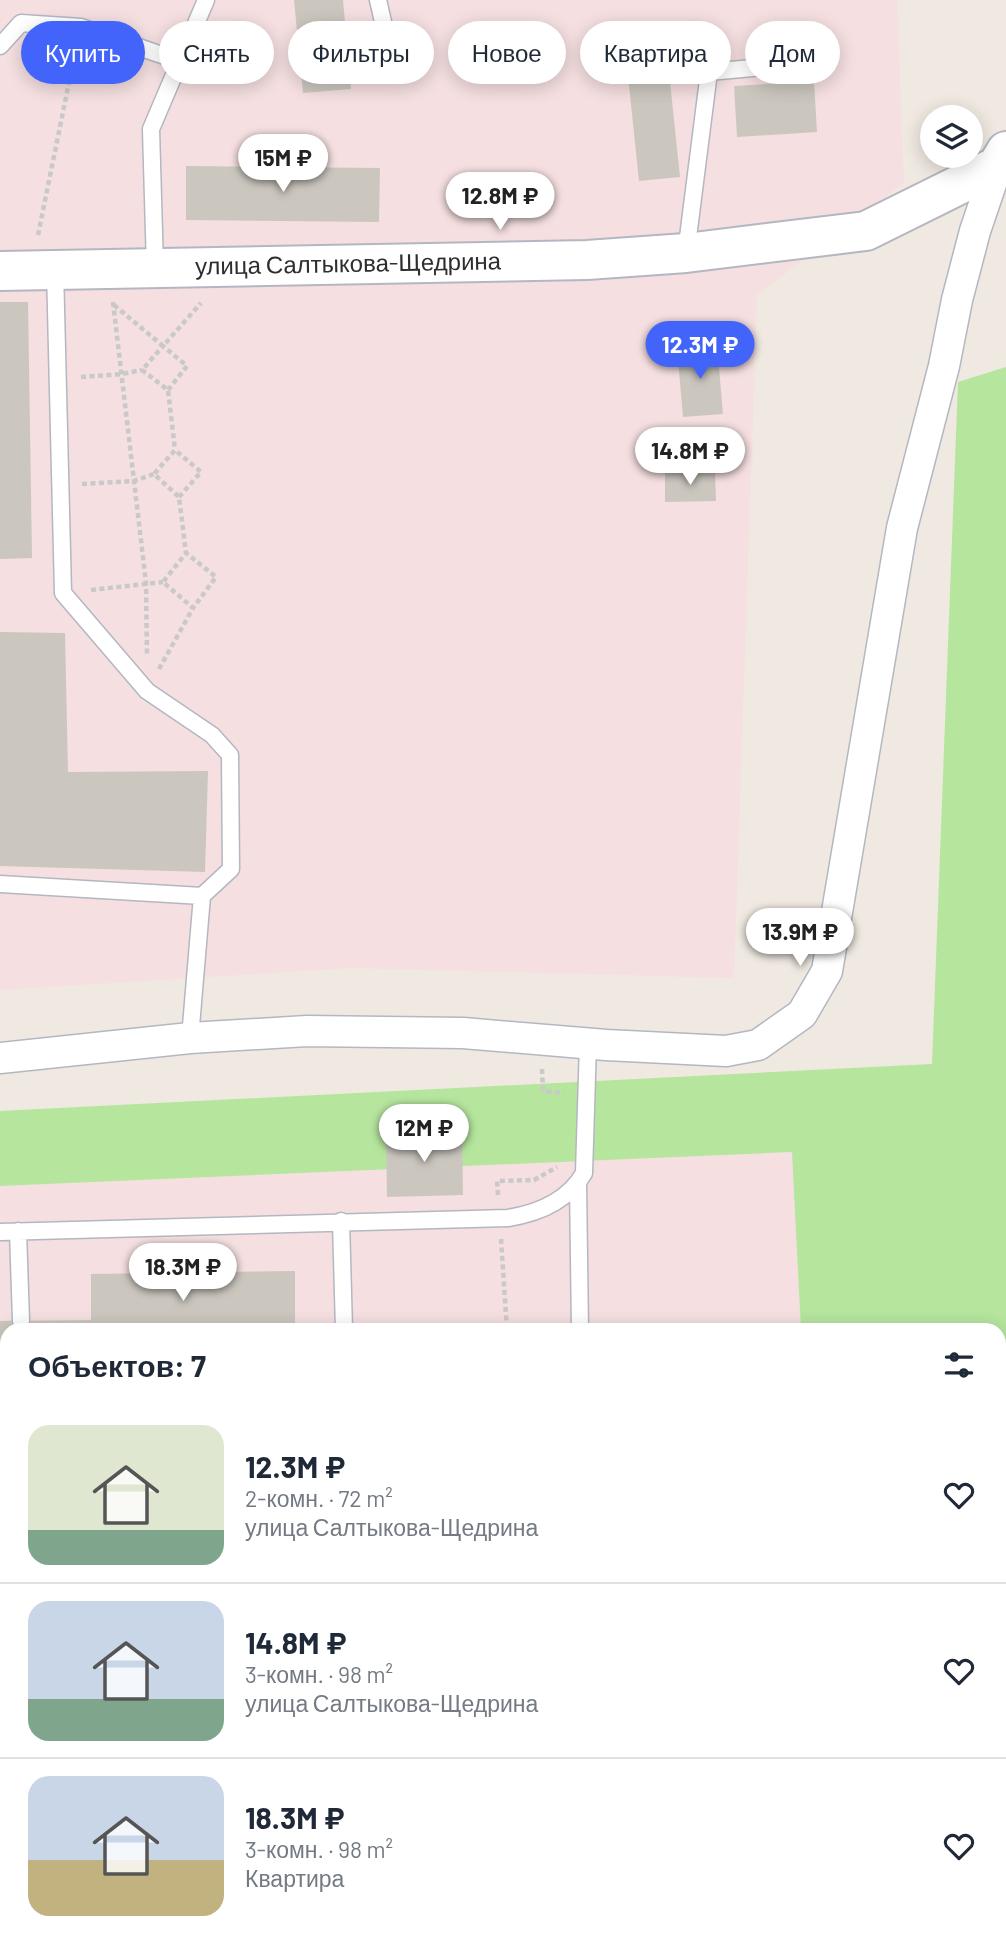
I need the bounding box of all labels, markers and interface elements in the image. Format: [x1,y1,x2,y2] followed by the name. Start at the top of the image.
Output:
[21,21,145,84] chip: Купить
[159,21,274,84] chip: Снять
[288,21,434,84] chip: Фильтры
[448,21,566,84] chip: Новое
[580,21,731,84] chip: Квартира
[745,21,840,84] chip: Дом
[920,105,983,168] map controls
[920,105,983,168] button: layers
[234,134,332,194] pin: 15M ₽
[254,143,312,171] text: 15M ₽
[435,173,565,232] pin: 12.8M ₽
[462,181,538,209] text: 12.8M ₽
[195,245,502,280] street label: улица Салтыкова-Щедрина
[635,322,765,381] pin: 12.3M ₽
[662,330,738,358] text: 12.3M ₽
[625,428,755,487] pin: 14.8M ₽
[651,436,729,464] text: 14.8M ₽
[735,908,865,968] pin: 13.9M ₽
[762,917,838,945] text: 13.9M ₽
[375,1104,473,1164] pin: 12M ₽
[395,1113,453,1141] text: 12M ₽
[118,1244,248,1303] pin: 18.3M ₽
[145,1252,221,1280] text: 18.3M ₽
[940,1346,978,1384] icon: filters
[28,1347,206,1383] text: Объектов: 7
[245,1448,345,1484] text: 12.3M ₽
[84,1453,168,1537] icon: home
[940,1476,978,1514] icon: heart
[245,1484,393,1512] text: 2-комн. · 72 m²
[245,1513,538,1541] text: улица Салтыкова-Щедрина
[245,1624,347,1660] text: 14.8M ₽
[84,1629,168,1713] icon: home
[940,1652,978,1690] icon: heart
[245,1660,393,1688] text: 3-комн. · 98 m²
[245,1689,538,1717] text: улица Салтыкова-Щедрина
[245,1799,345,1835] text: 18.3M ₽
[84,1804,168,1888] icon: home
[940,1827,978,1865] icon: heart
[245,1835,393,1863] text: 3-комн. · 98 m²
[245,1864,344,1892] text: Квартира

